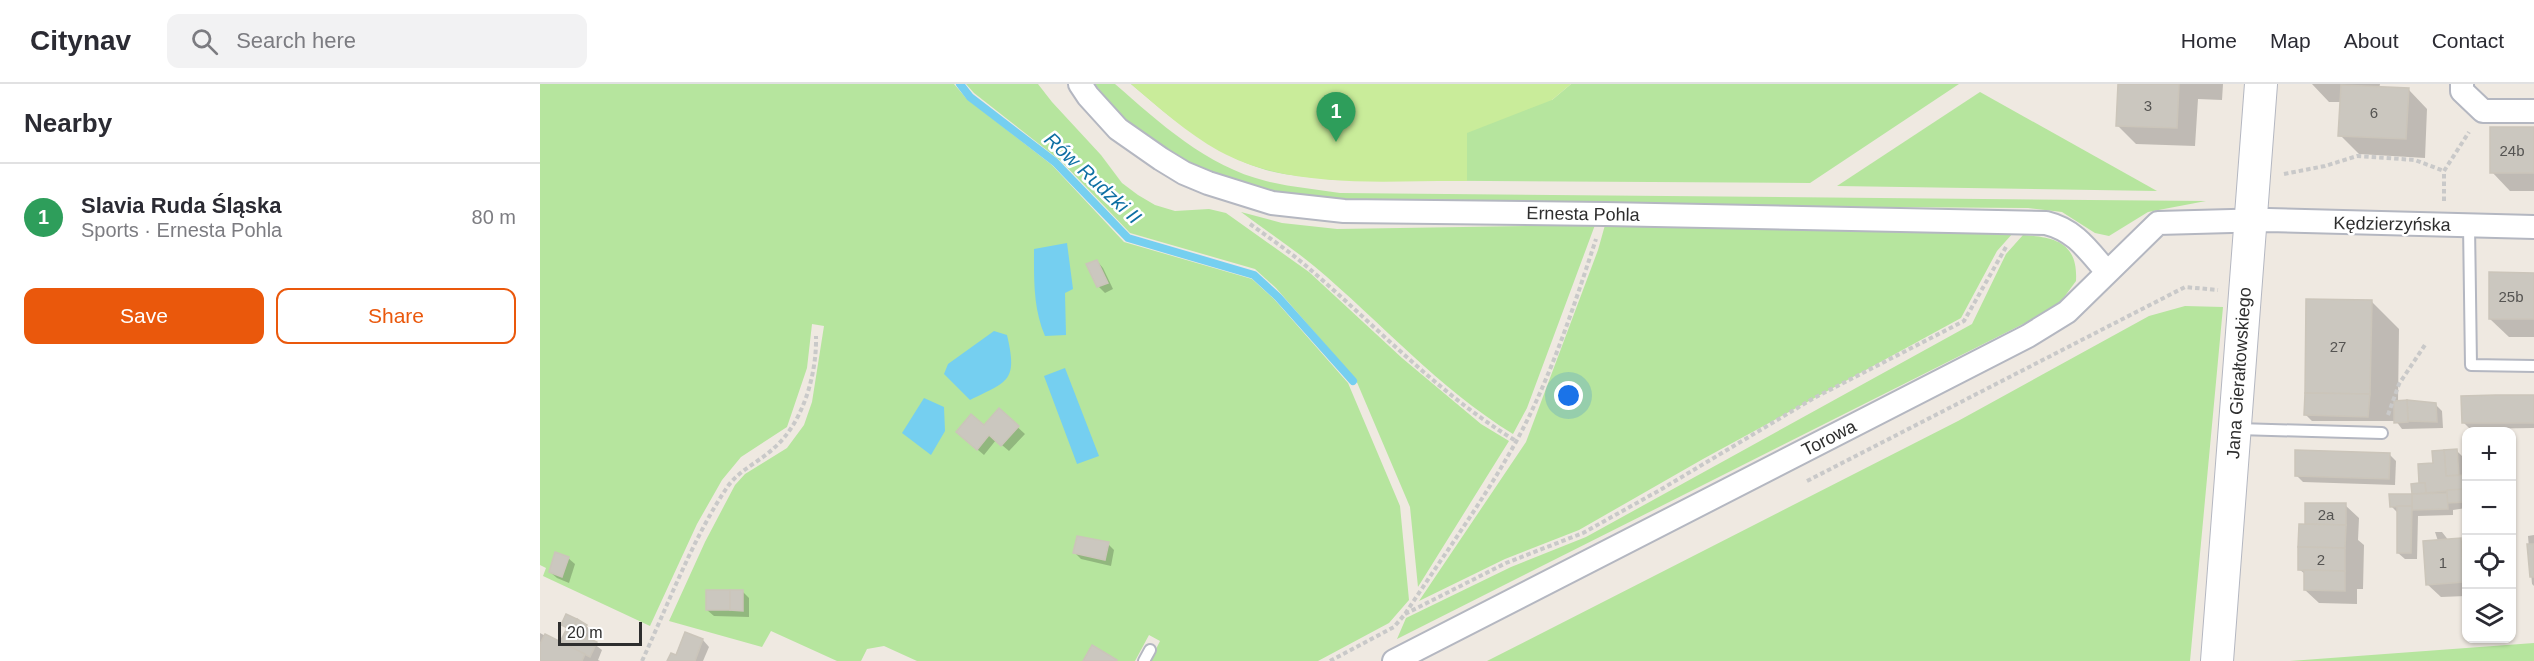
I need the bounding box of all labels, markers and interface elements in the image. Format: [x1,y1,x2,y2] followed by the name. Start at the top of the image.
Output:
[167,14,587,68] search box
[30,25,131,56] text: Citynav
[188,25,221,58] icon: search
[236,28,356,53] text: Search here
[2181,29,2237,52] text: Home
[2270,29,2311,52] text: Map
[2344,29,2399,52] text: About
[2432,29,2504,52] text: Contact
[1316,92,1356,142] pin: 1
[2144,97,2152,114] house number: 3
[2370,104,2378,121] house number: 6
[24,108,112,138] text: Nearby
[1040,128,1146,228] water label: Rów Rudzki II
[2499,142,2525,159] house number: 24b
[81,193,282,218] text: Slavia Ruda Śląska
[1526,203,1641,225] street label: Ernesta Pohla
[38,206,49,228] text: 1
[472,206,516,228] text: 80 m
[2333,213,2452,235] street label: Kędzierzyńska
[81,219,282,241] text: Sports · Ernesta Pohla
[2223,286,2255,460] street label: Jana Gierałtowskiego
[24,288,264,344] button: Save
[276,288,516,344] button: Share
[2498,288,2524,305] house number: 25b
[2330,338,2346,355] house number: 27
[1554,381,1583,410] your location
[1799,415,1860,460] street label: Torowa
[2462,427,2516,643] map controls
[2462,427,2516,481] button: +
[2462,481,2516,535] button: −
[2318,506,2335,523] house number: 2a
[2462,535,2516,589] button: locate
[2317,551,2325,568] house number: 2
[2439,554,2447,571] house number: 1
[2462,589,2516,643] button: layers
[558,619,642,646] scale bar
[567,624,603,641] text: 20 m

